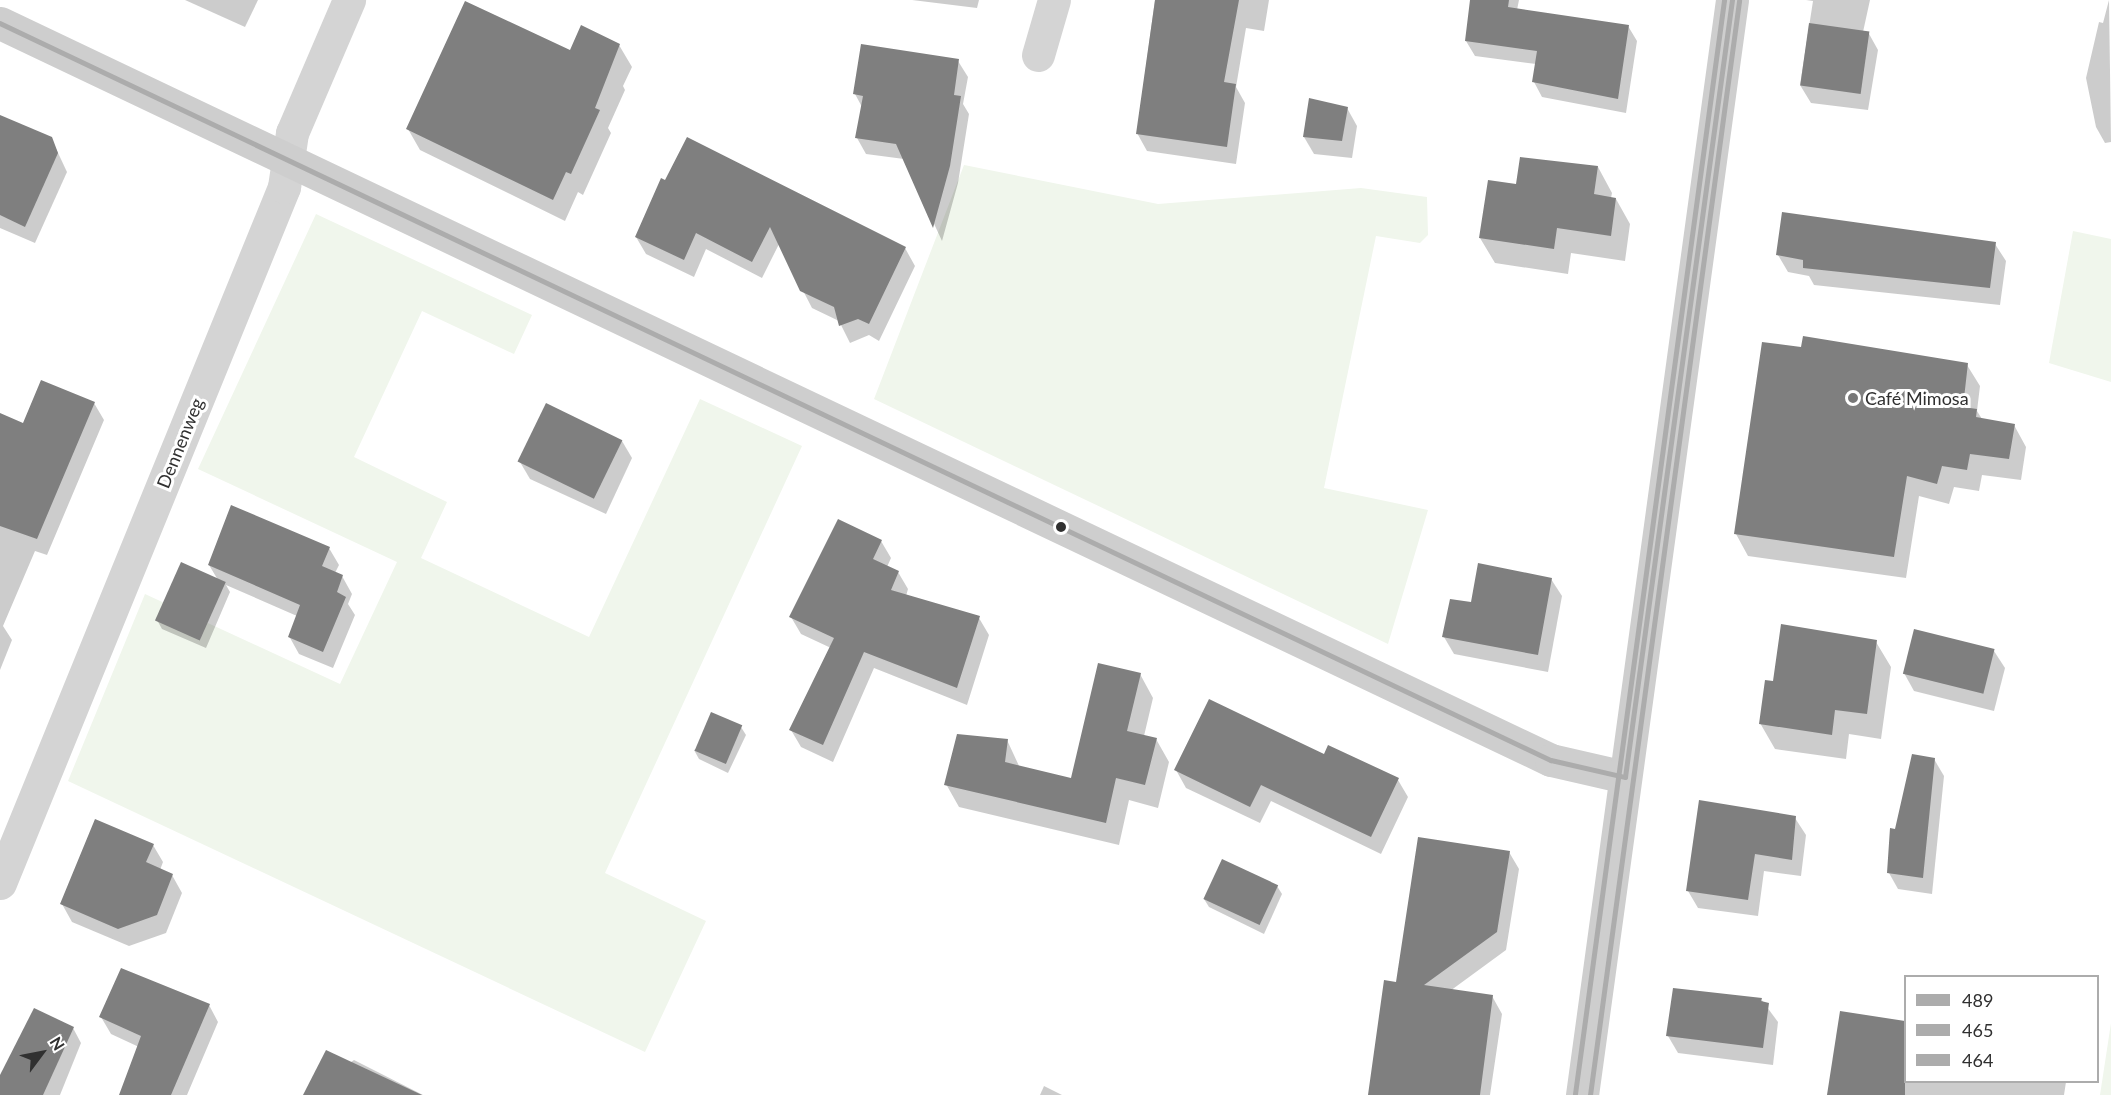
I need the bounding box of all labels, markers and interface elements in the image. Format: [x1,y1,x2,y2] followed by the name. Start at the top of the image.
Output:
[1865,387,1969,409] place label: Café Mimosa
[1846,391,1860,405] marker: Café Mimosa
[152,395,208,491] street label: Dennenweg
[1055,521,1067,533] unlabelled marker
[1904,975,2099,1083] legend
[1962,989,1993,1011] text: 489
[1962,1019,1993,1041] text: 465
[12,1023,72,1083] north arrow
[46,1033,69,1053] text: N
[1962,1049,1993,1071] text: 464

